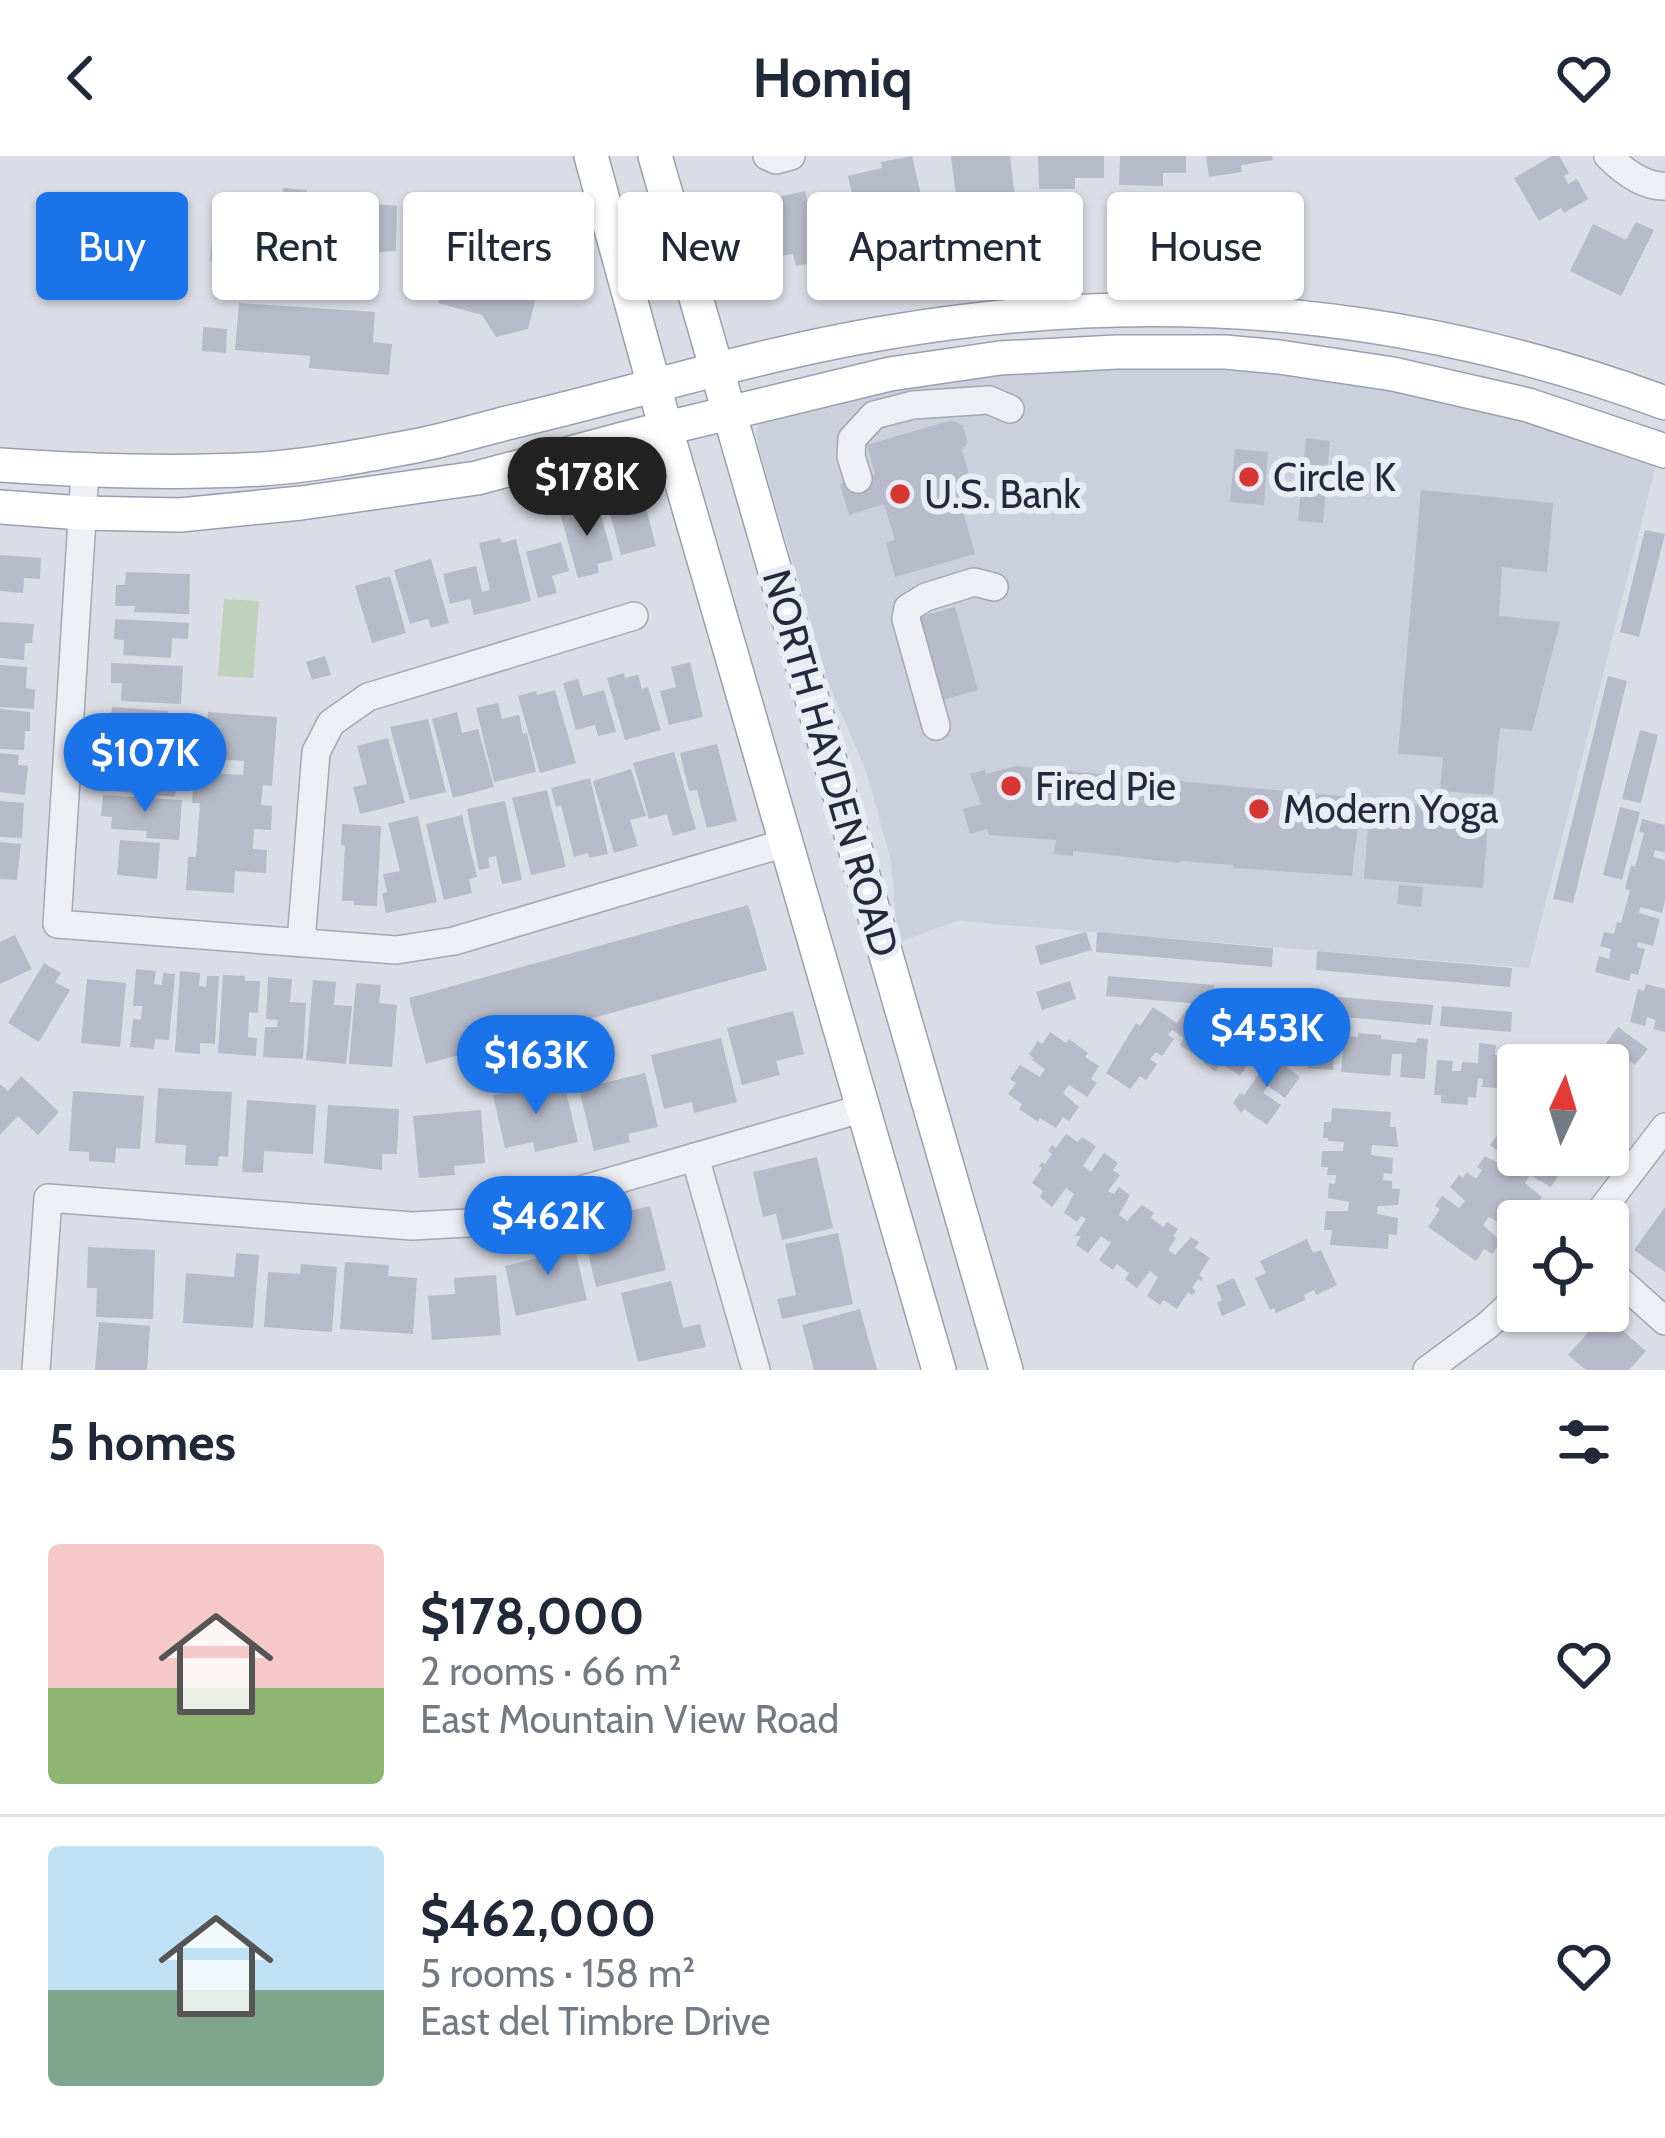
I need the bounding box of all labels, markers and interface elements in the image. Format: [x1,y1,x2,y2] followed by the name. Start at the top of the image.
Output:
[48,45,114,111] icon: back
[752,45,913,111] text: Homiq
[1551,45,1617,111] icon: heart
[36,192,188,300] chip: Buy
[212,192,379,300] chip: Rent
[403,192,594,300] chip: Filters
[618,192,783,300] chip: New
[807,192,1083,300] chip: Apartment
[1107,192,1304,300] chip: House
[503,437,671,539] pin: $178K
[535,452,639,500] text: $178K
[1273,453,1396,501] place label: Circle K
[1236,464,1262,490] marker: Circle K
[924,470,1081,518] place label: U.S. Bank
[887,481,913,507] marker: U.S. Bank
[753,564,909,962] street label: NORTH HAYDEN ROAD
[61,713,229,815] pin: $107K
[91,728,199,776] text: $107K
[1035,762,1176,810] place label: Fired Pie
[998,773,1024,799] marker: Fired Pie
[1283,785,1499,833] place label: Modern Yoga
[1246,796,1272,822] marker: Modern Yoga
[1183,988,1351,1090] pin: $453K
[1210,1003,1324,1051] text: $453K
[452,1015,620,1117] pin: $163K
[484,1030,588,1078] text: $163K
[1497,1044,1629,1176] north arrow
[1497,1044,1629,1332] map controls
[464,1176,632,1278] pin: $462K
[491,1191,605,1239] text: $462K
[1497,1200,1629,1332] button: locate
[1551,1409,1617,1475] icon: filters
[48,1411,236,1473] text: 5 homes
[420,1585,645,1647] text: $178,000
[144,1592,288,1736] icon: home
[1551,1631,1617,1697] icon: heart
[420,1647,681,1695] text: 2 rooms · 66 m²
[420,1695,839,1743] text: East Mountain View Road
[420,1887,656,1949] text: $462,000
[144,1894,288,2038] icon: home
[1551,1933,1617,1999] icon: heart
[420,1949,695,1997] text: 5 rooms · 158 m²
[420,1997,771,2045] text: East del Timbre Drive

